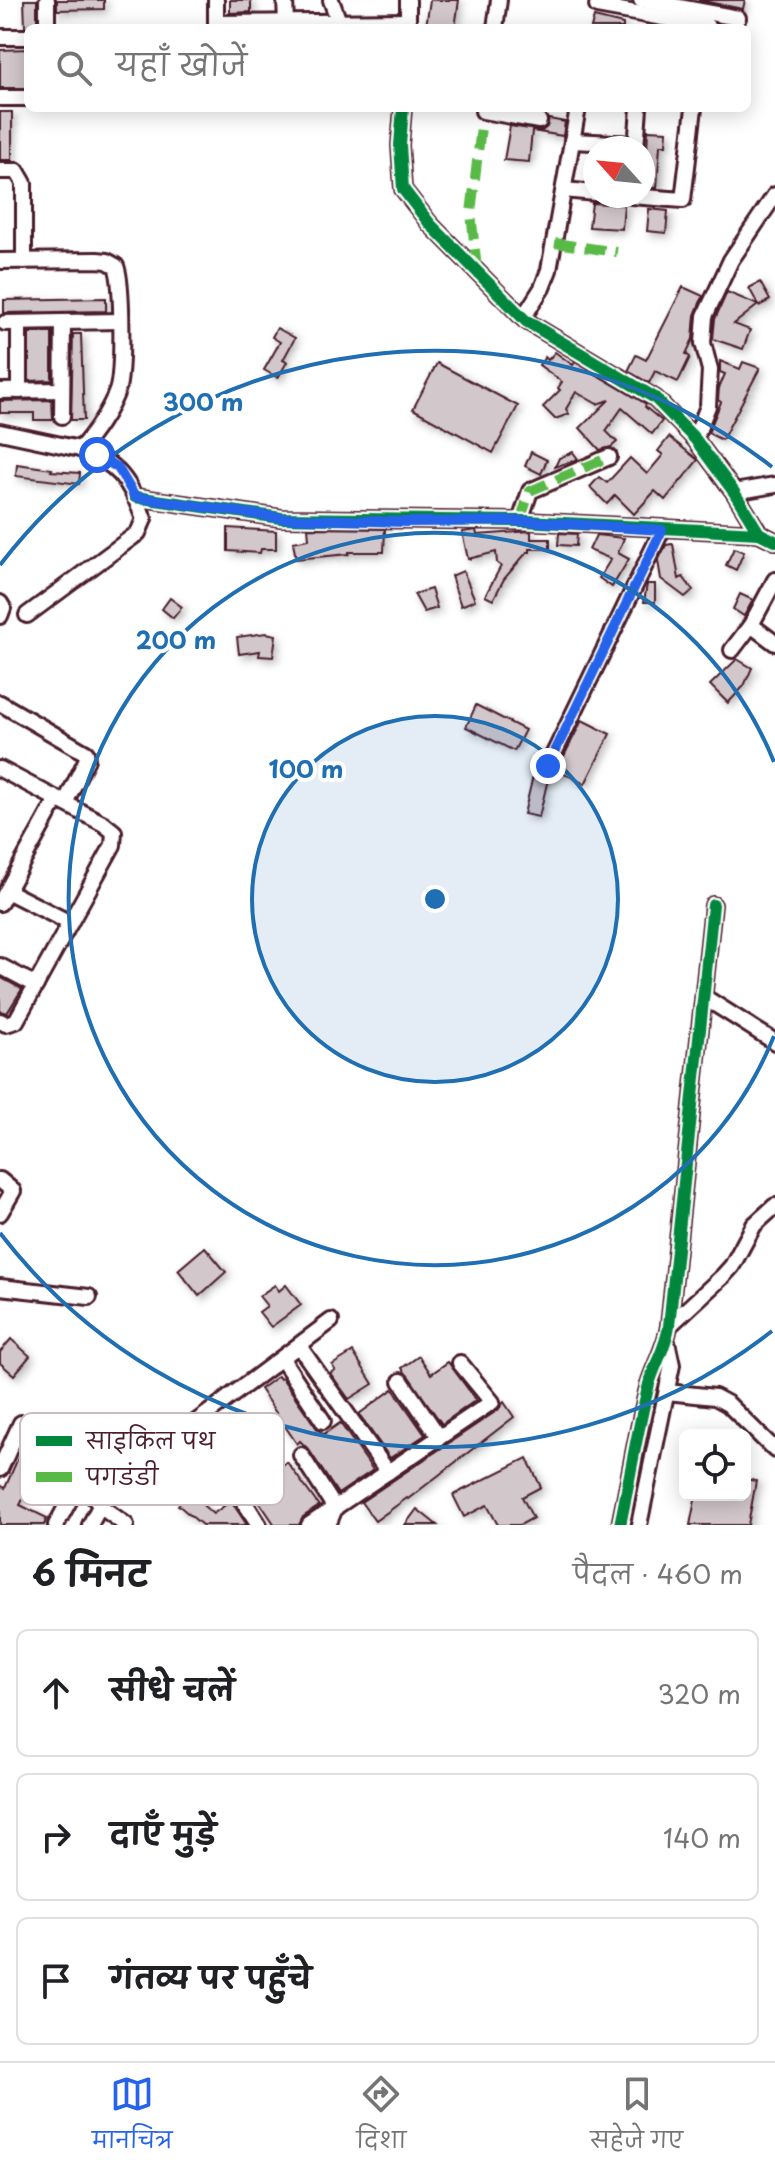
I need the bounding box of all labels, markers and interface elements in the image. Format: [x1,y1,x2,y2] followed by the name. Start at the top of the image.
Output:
[24,24,751,112] search box
[116,41,247,86] text: यहाँ खोजें
[52,46,96,90] icon: search
[583,136,655,208] north arrow
[162,383,244,419] text: 300 m
[79,437,115,473] route start
[136,621,216,657] text: 200 m
[530,748,566,784] route end
[269,750,343,786] text: 100 m
[421,885,449,913] centre of rings
[20,1413,284,1505] legend
[85,1423,217,1456] text: साइकिल पथ
[679,1429,751,1501] map controls
[679,1429,751,1501] button: locate
[85,1459,160,1492] text: पगडंडी
[32,1546,149,1598] text: 6 मिनट
[573,1554,743,1593] text: पैदल · 460 m
[110,1666,235,1711] text: सीधे चलें
[34,1671,78,1715] icon: ahead
[657,1674,741,1713] text: 320 m
[110,1810,216,1855] text: दाएँ मुड़ें
[34,1815,78,1859] icon: right
[663,1818,741,1857] text: 140 m
[110,1954,312,1999] text: गंतव्य पर पहुँचे
[34,1959,78,2003] icon: arrive
[92,2072,173,2165] tab: मानचित्र
[356,2072,406,2165] tab: दिशा
[590,2072,683,2165] tab: सहेजे गए

